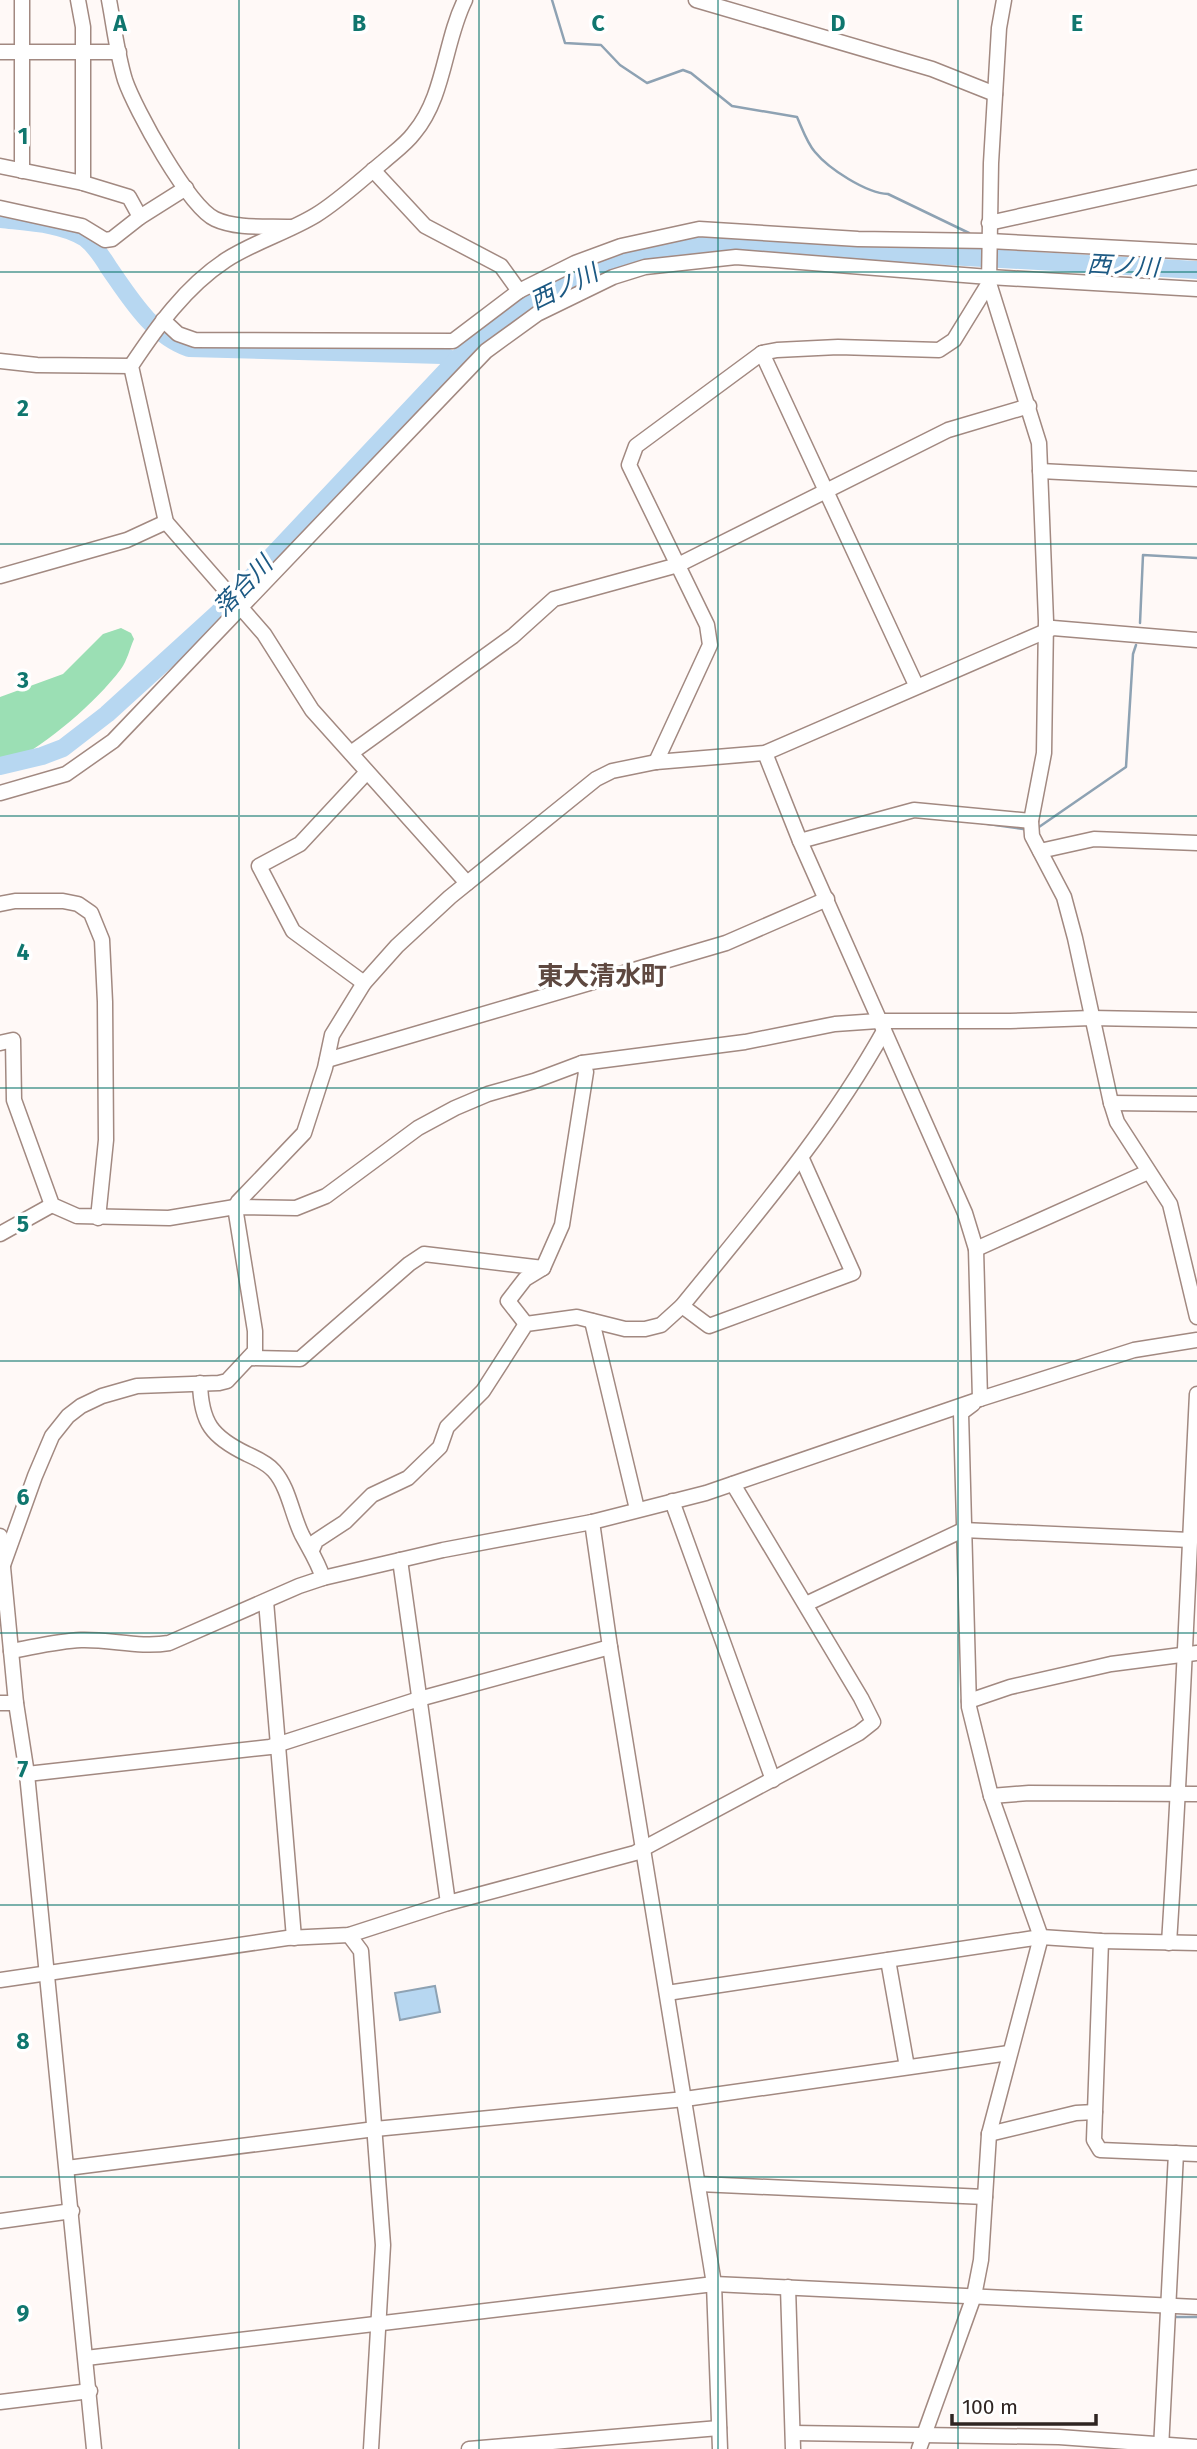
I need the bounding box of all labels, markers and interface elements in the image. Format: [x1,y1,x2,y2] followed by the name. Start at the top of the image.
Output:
[112,9,127,37] text: A
[352,9,366,37] text: B
[591,9,605,37] text: C
[831,9,846,37] text: D
[1071,9,1083,37] text: E
[18,122,28,150] text: 1
[1086,250,1163,282] water label: 西ノ川
[526,257,605,315] water label: 西ノ川
[17,394,29,422] text: 2
[208,548,280,622] water label: 落合川
[16,666,29,694] text: 3
[17,938,30,966] text: 4
[537,961,667,992] district label: 東大清水町
[17,1210,29,1238] text: 5
[17,1483,30,1511] text: 6
[18,1755,29,1783] text: 7
[16,2027,30,2055] text: 8
[17,2299,30,2327] text: 9
[952,2382,1096,2426] scale bar
[962,2394,1018,2420] text: 100 m

